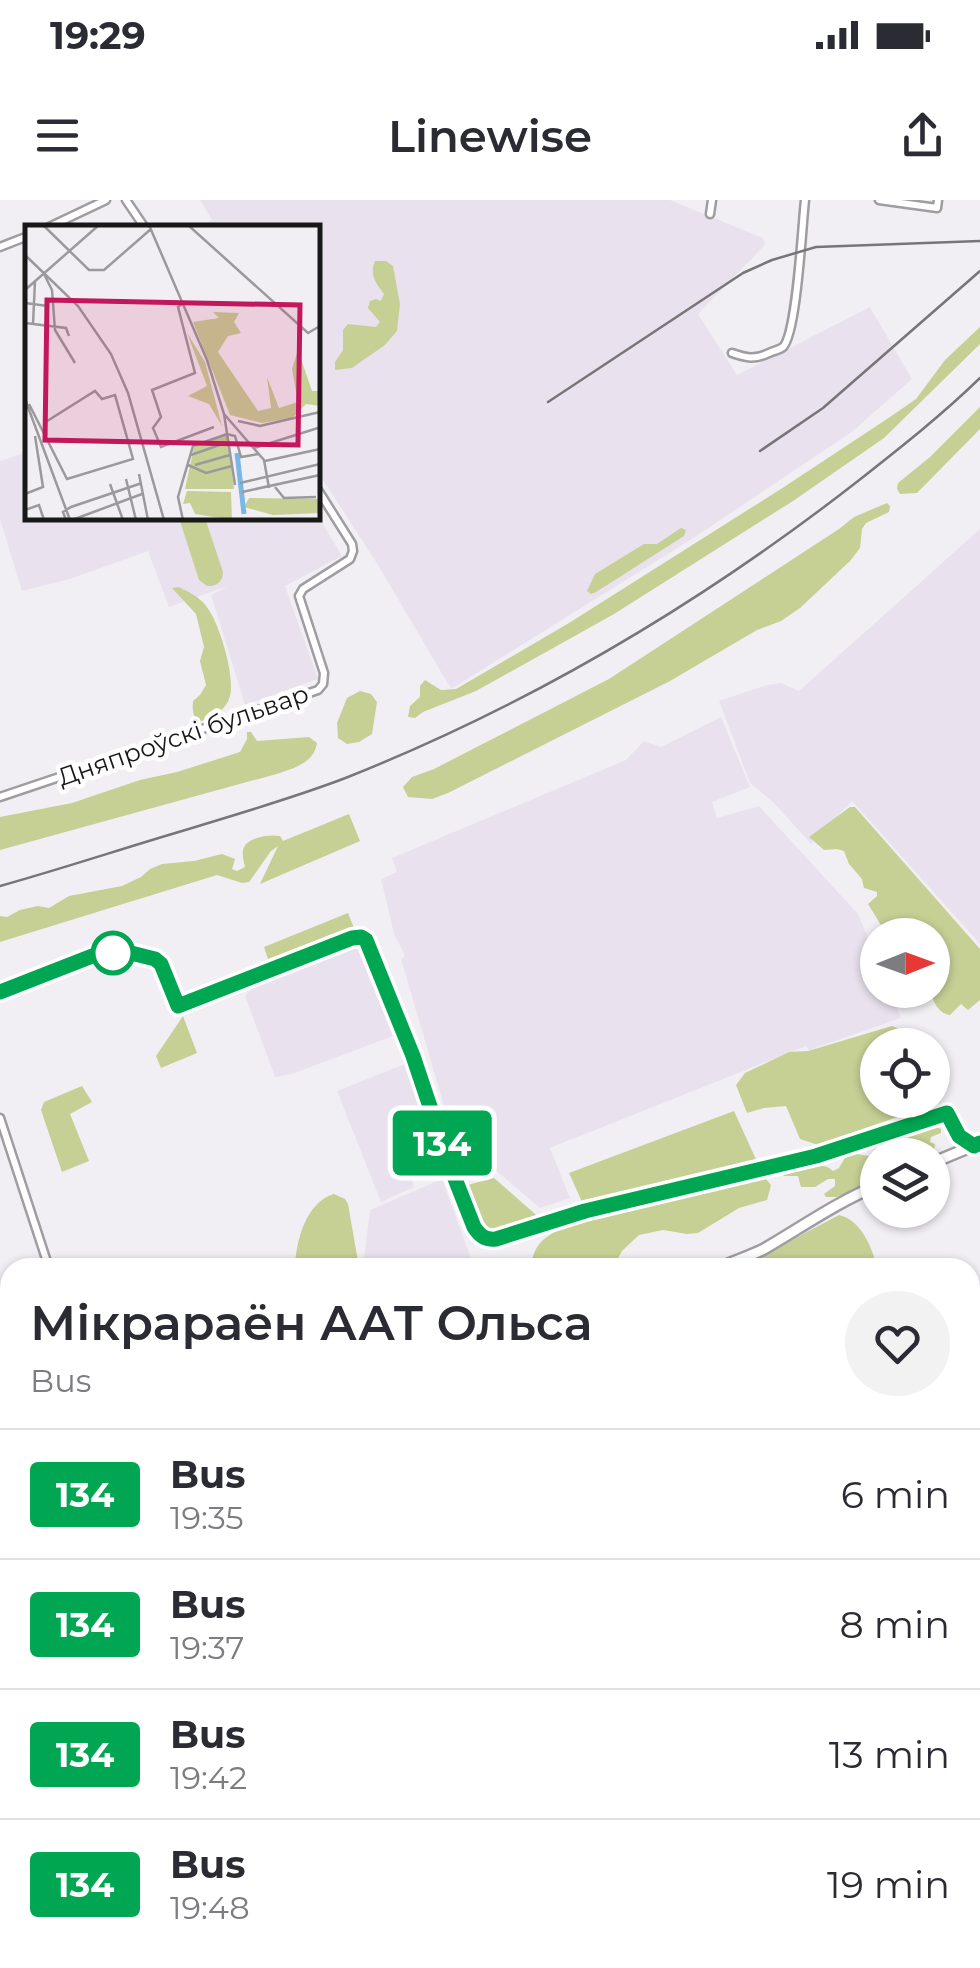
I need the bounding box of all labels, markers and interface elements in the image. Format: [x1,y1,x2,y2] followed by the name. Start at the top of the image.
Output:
[50,12,146,59] text: 19:29
[30,108,85,163] icon: menu
[388,108,592,163] text: Linewise
[895,108,950,163] icon: share
[25,225,320,520] inset map
[54,678,312,792] street label: Дняпроўскі бульвар
[860,918,950,1008] north arrow
[860,918,950,1228] map controls
[92,932,134,974] unlabelled marker
[860,1028,950,1118] button: locate
[384,1110,500,1176] line badge: 134
[413,1122,471,1165] text: 134
[860,1138,950,1228] button: layers
[845,1291,950,1396] button: heart
[30,1294,592,1352] text: Мікрараён ААТ Ольса
[30,1361,91,1400] text: Bus
[170,1451,245,1498] text: Bus
[841,1471,950,1518] text: 6 min
[56,1473,114,1516] text: 134
[170,1498,244,1537] text: 19:35
[170,1581,245,1628] text: Bus
[840,1601,950,1648] text: 8 min
[56,1603,114,1646] text: 134
[170,1628,244,1667] text: 19:37
[170,1711,245,1758] text: Bus
[829,1731,950,1778] text: 13 min
[56,1733,114,1776] text: 134
[170,1758,247,1797] text: 19:42
[170,1841,245,1888] text: Bus
[827,1861,950,1908] text: 19 min
[56,1863,114,1906] text: 134
[170,1888,250,1927] text: 19:48

